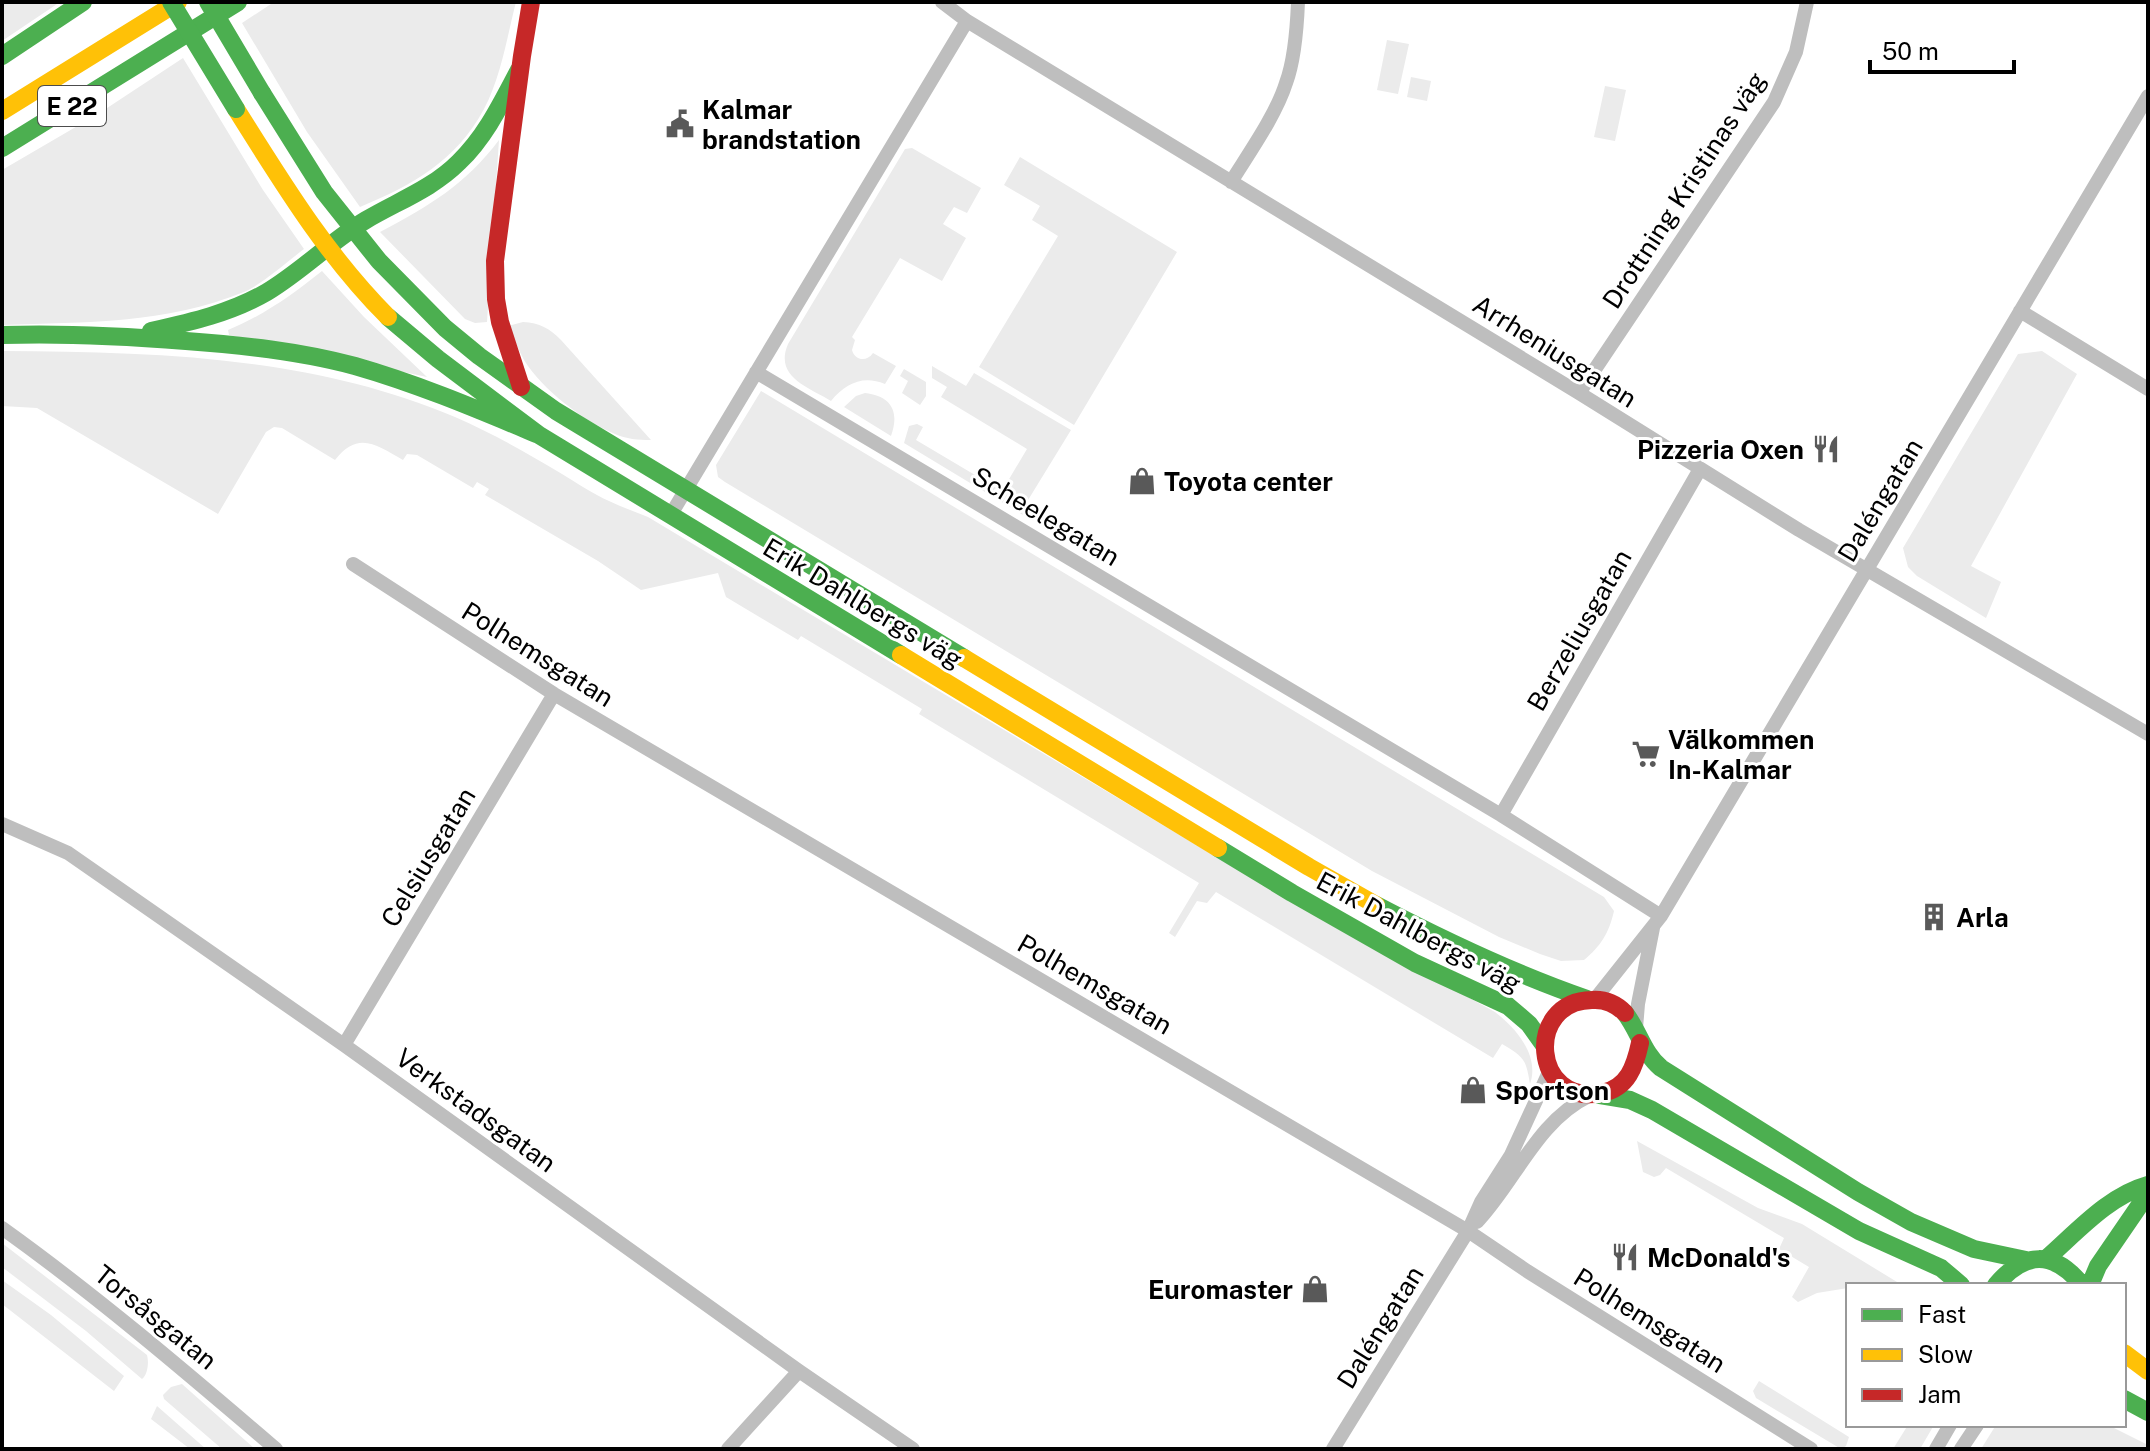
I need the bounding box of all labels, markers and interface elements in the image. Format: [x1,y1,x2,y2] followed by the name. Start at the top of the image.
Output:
[1870,24,2014,74] scale bar
[1882,37,1939,65] text: 50 m
[1596,66,1772,314] street label: Drottning Kristinas väg
[38,86,106,126] road number: E 22
[702,94,861,155] place label: Kalmar brandstation
[665,109,695,139] public building icon: Kalmar brandstation
[1467,288,1643,414] street label: Arrheniusgatan
[1831,433,1929,567] street label: Daléngatan
[1637,434,1804,465] place label: Pizzeria Oxen
[1811,434,1841,464] restaurant icon: Pizzeria Oxen
[967,460,1125,572] street label: Scheelegatan
[1127,466,1157,496] shop icon: Toyota center
[1164,466,1333,497] place label: Toyota center
[758,531,968,675] street label: Erik Dahlbergs väg
[1520,544,1638,716] street label: Berzeliusgatan
[456,595,620,713] street label: Polhemsgatan
[1668,724,1814,785] place label: Välkommen In-Kalmar
[1631,739,1661,769] supermarket icon: Välkommen In-Kalmar
[374,782,482,932] street label: Celsiusgatan
[1312,865,1526,999] street label: Erik Dahlbergs väg
[1919,902,1949,932] building icon: Arla
[1956,902,2009,933] place label: Arla
[1012,927,1178,1041] street label: Polhemsgatan
[390,1042,562,1178] street label: Verkstadsgatan
[1458,1075,1488,1105] shop icon: Sportson
[1495,1075,1609,1106] place label: Sportson
[1610,1242,1640,1272] restaurant icon: McDonald's
[1647,1242,1790,1273] place label: McDonald's
[89,1258,223,1376] street label: Torsåsgatan
[1330,1260,1430,1394] street label: Daléngatan
[1568,1261,1732,1379] street label: Polhemsgatan
[1148,1274,1293,1305] place label: Euromaster
[1300,1274,1330,1304] shop icon: Euromaster
[1846,1283,2126,1427] legend
[1918,1300,1966,1328] text: Fast
[1918,1340,1973,1368] text: Slow
[1918,1380,1961,1408] text: Jam

